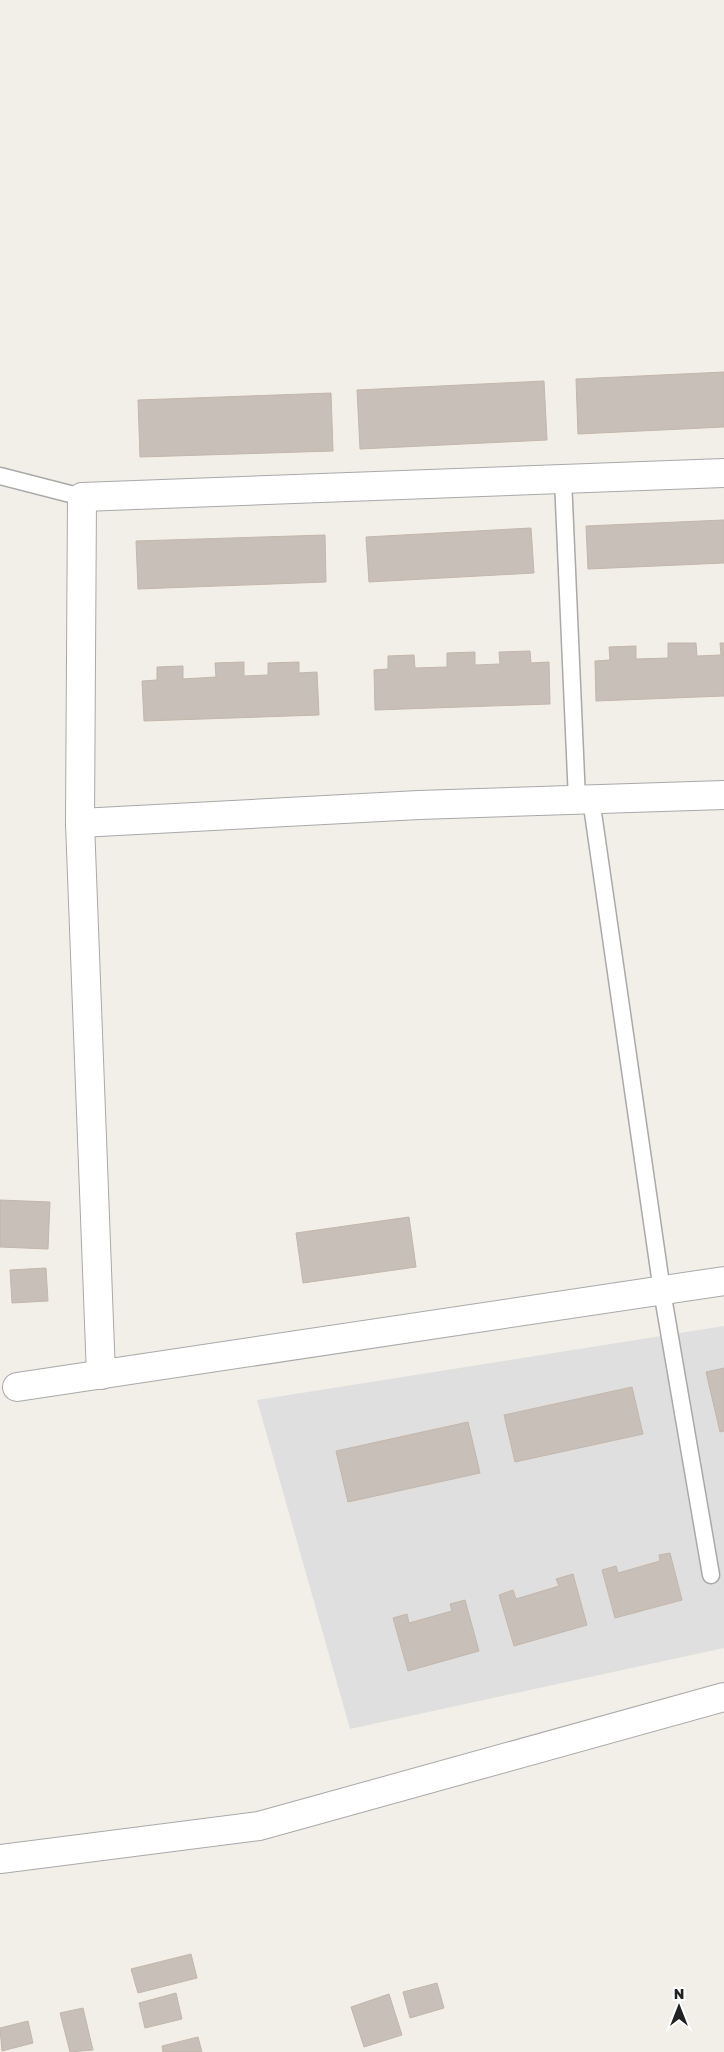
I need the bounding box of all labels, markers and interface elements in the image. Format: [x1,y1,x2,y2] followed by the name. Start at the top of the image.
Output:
[654,1982,704,2032] north arrow
[674,1985,684,2002] text: N

